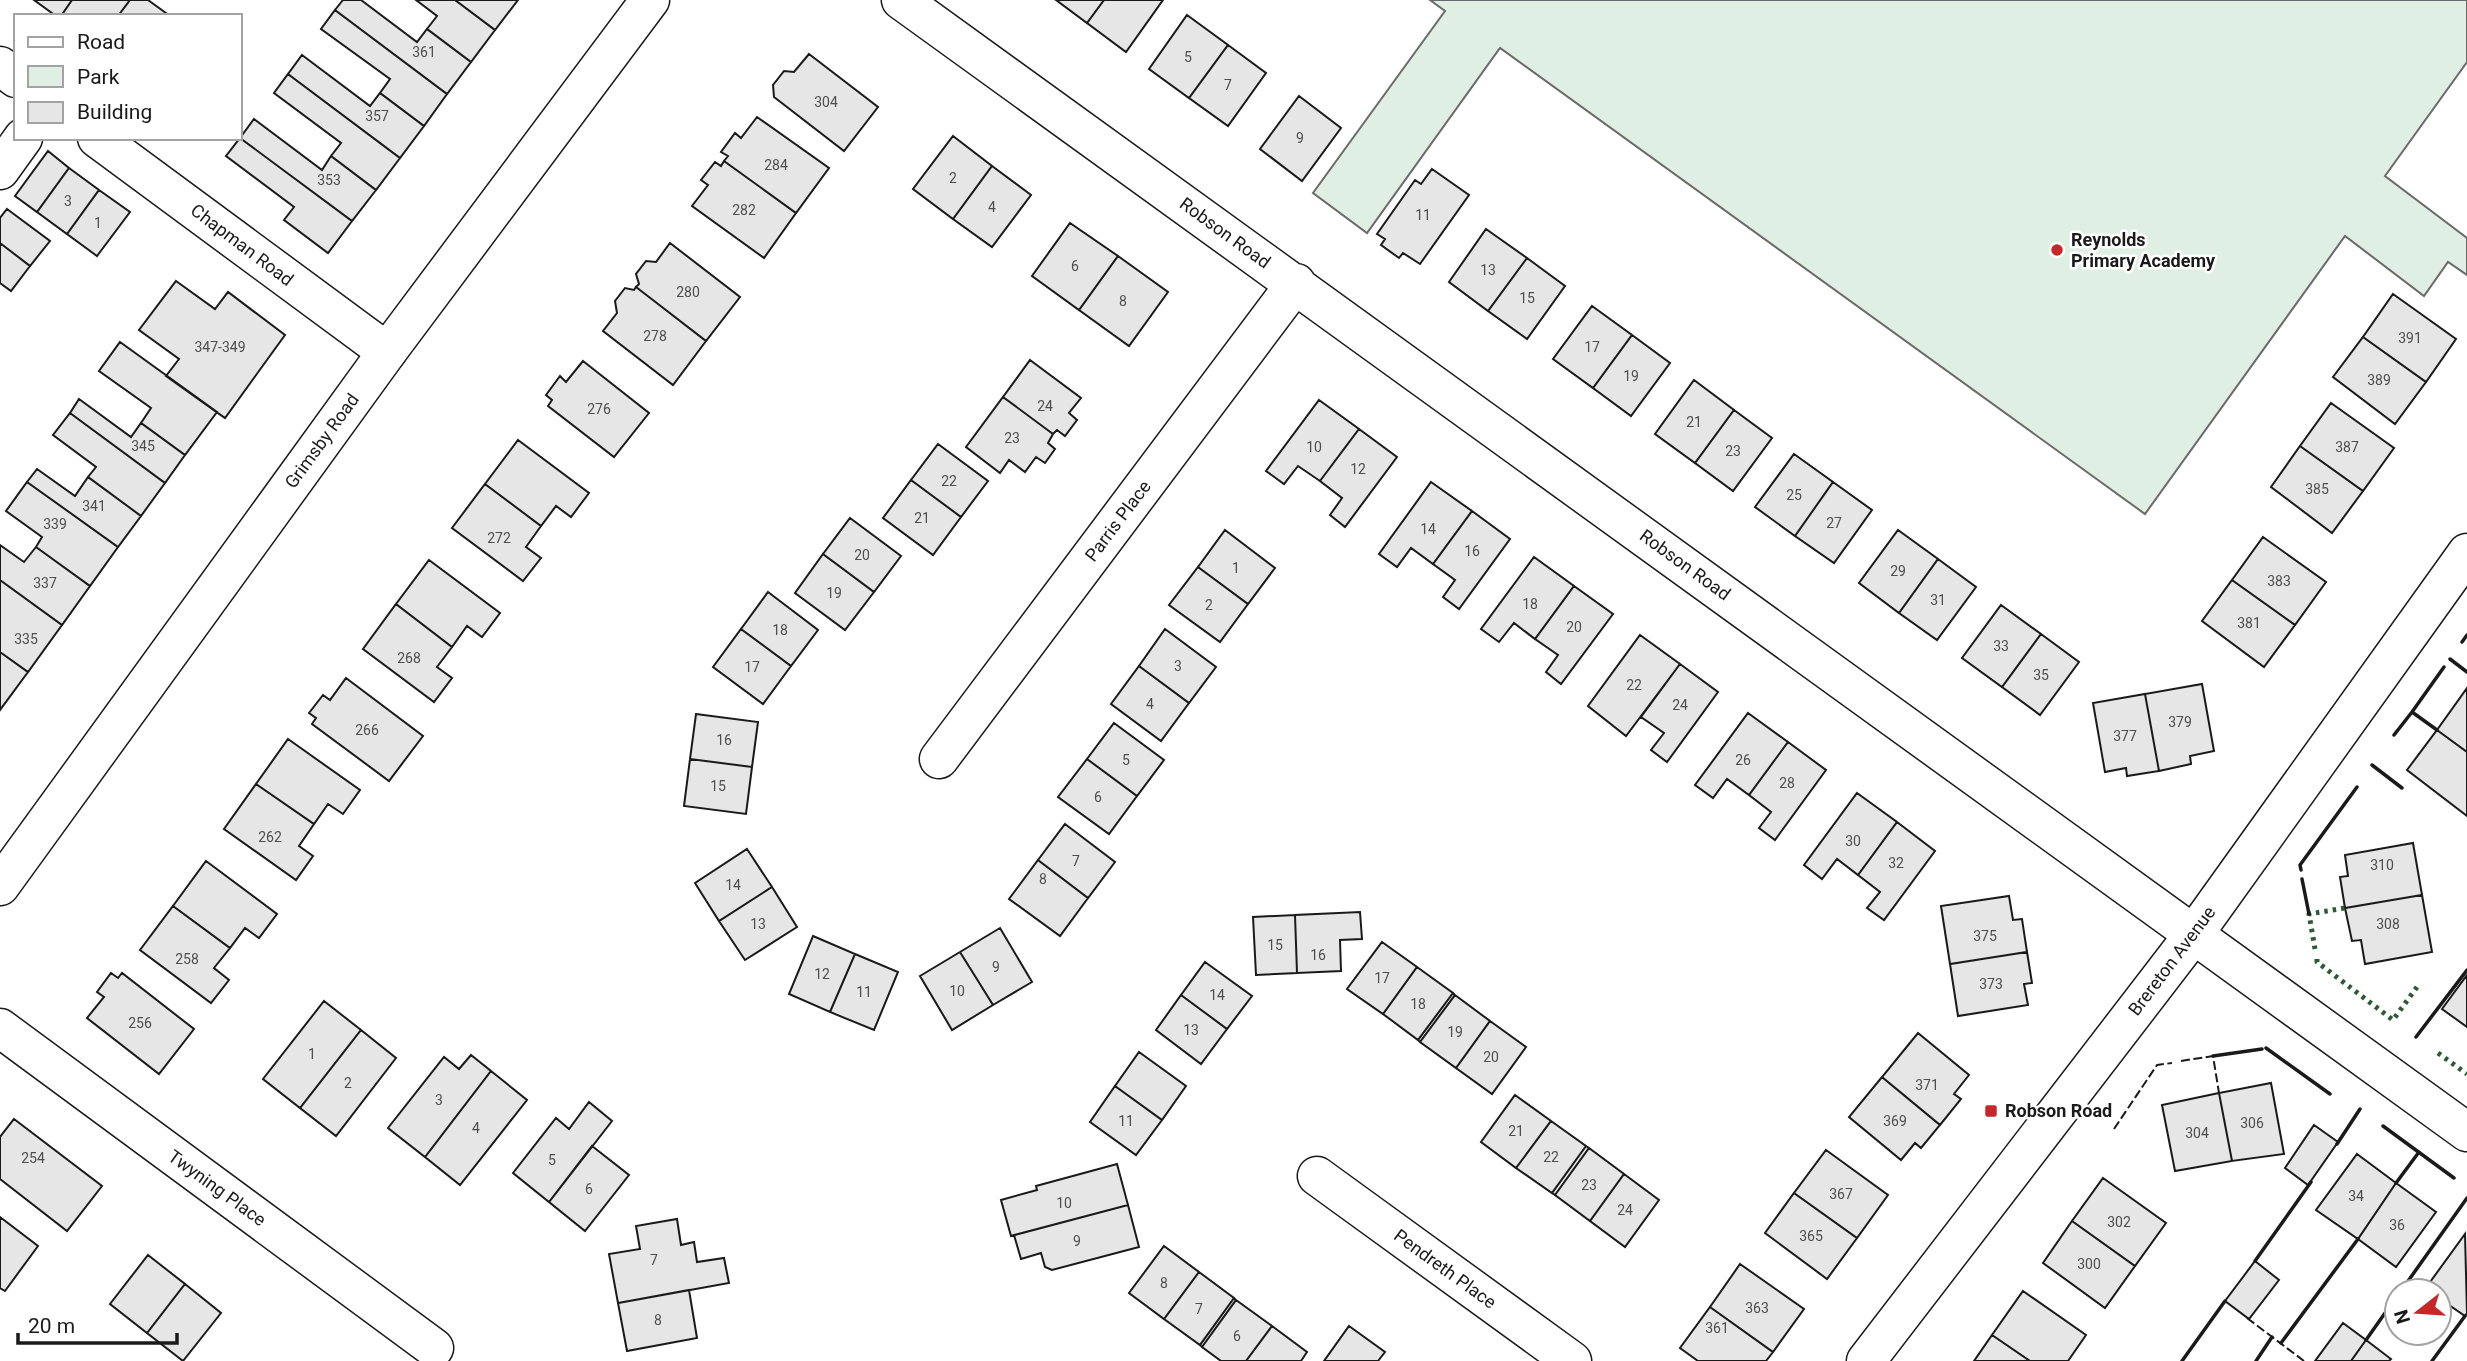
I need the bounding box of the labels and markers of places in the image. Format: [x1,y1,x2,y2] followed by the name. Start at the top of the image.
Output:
[2071,229,2216,271] place label: Reynolds Primary Academy
[2049,242,2065,258] marker: Reynolds Primary Academy
[2005,1100,2112,1121] place label: Robson Road
[1983,1103,1999,1119] marker: Robson Road

